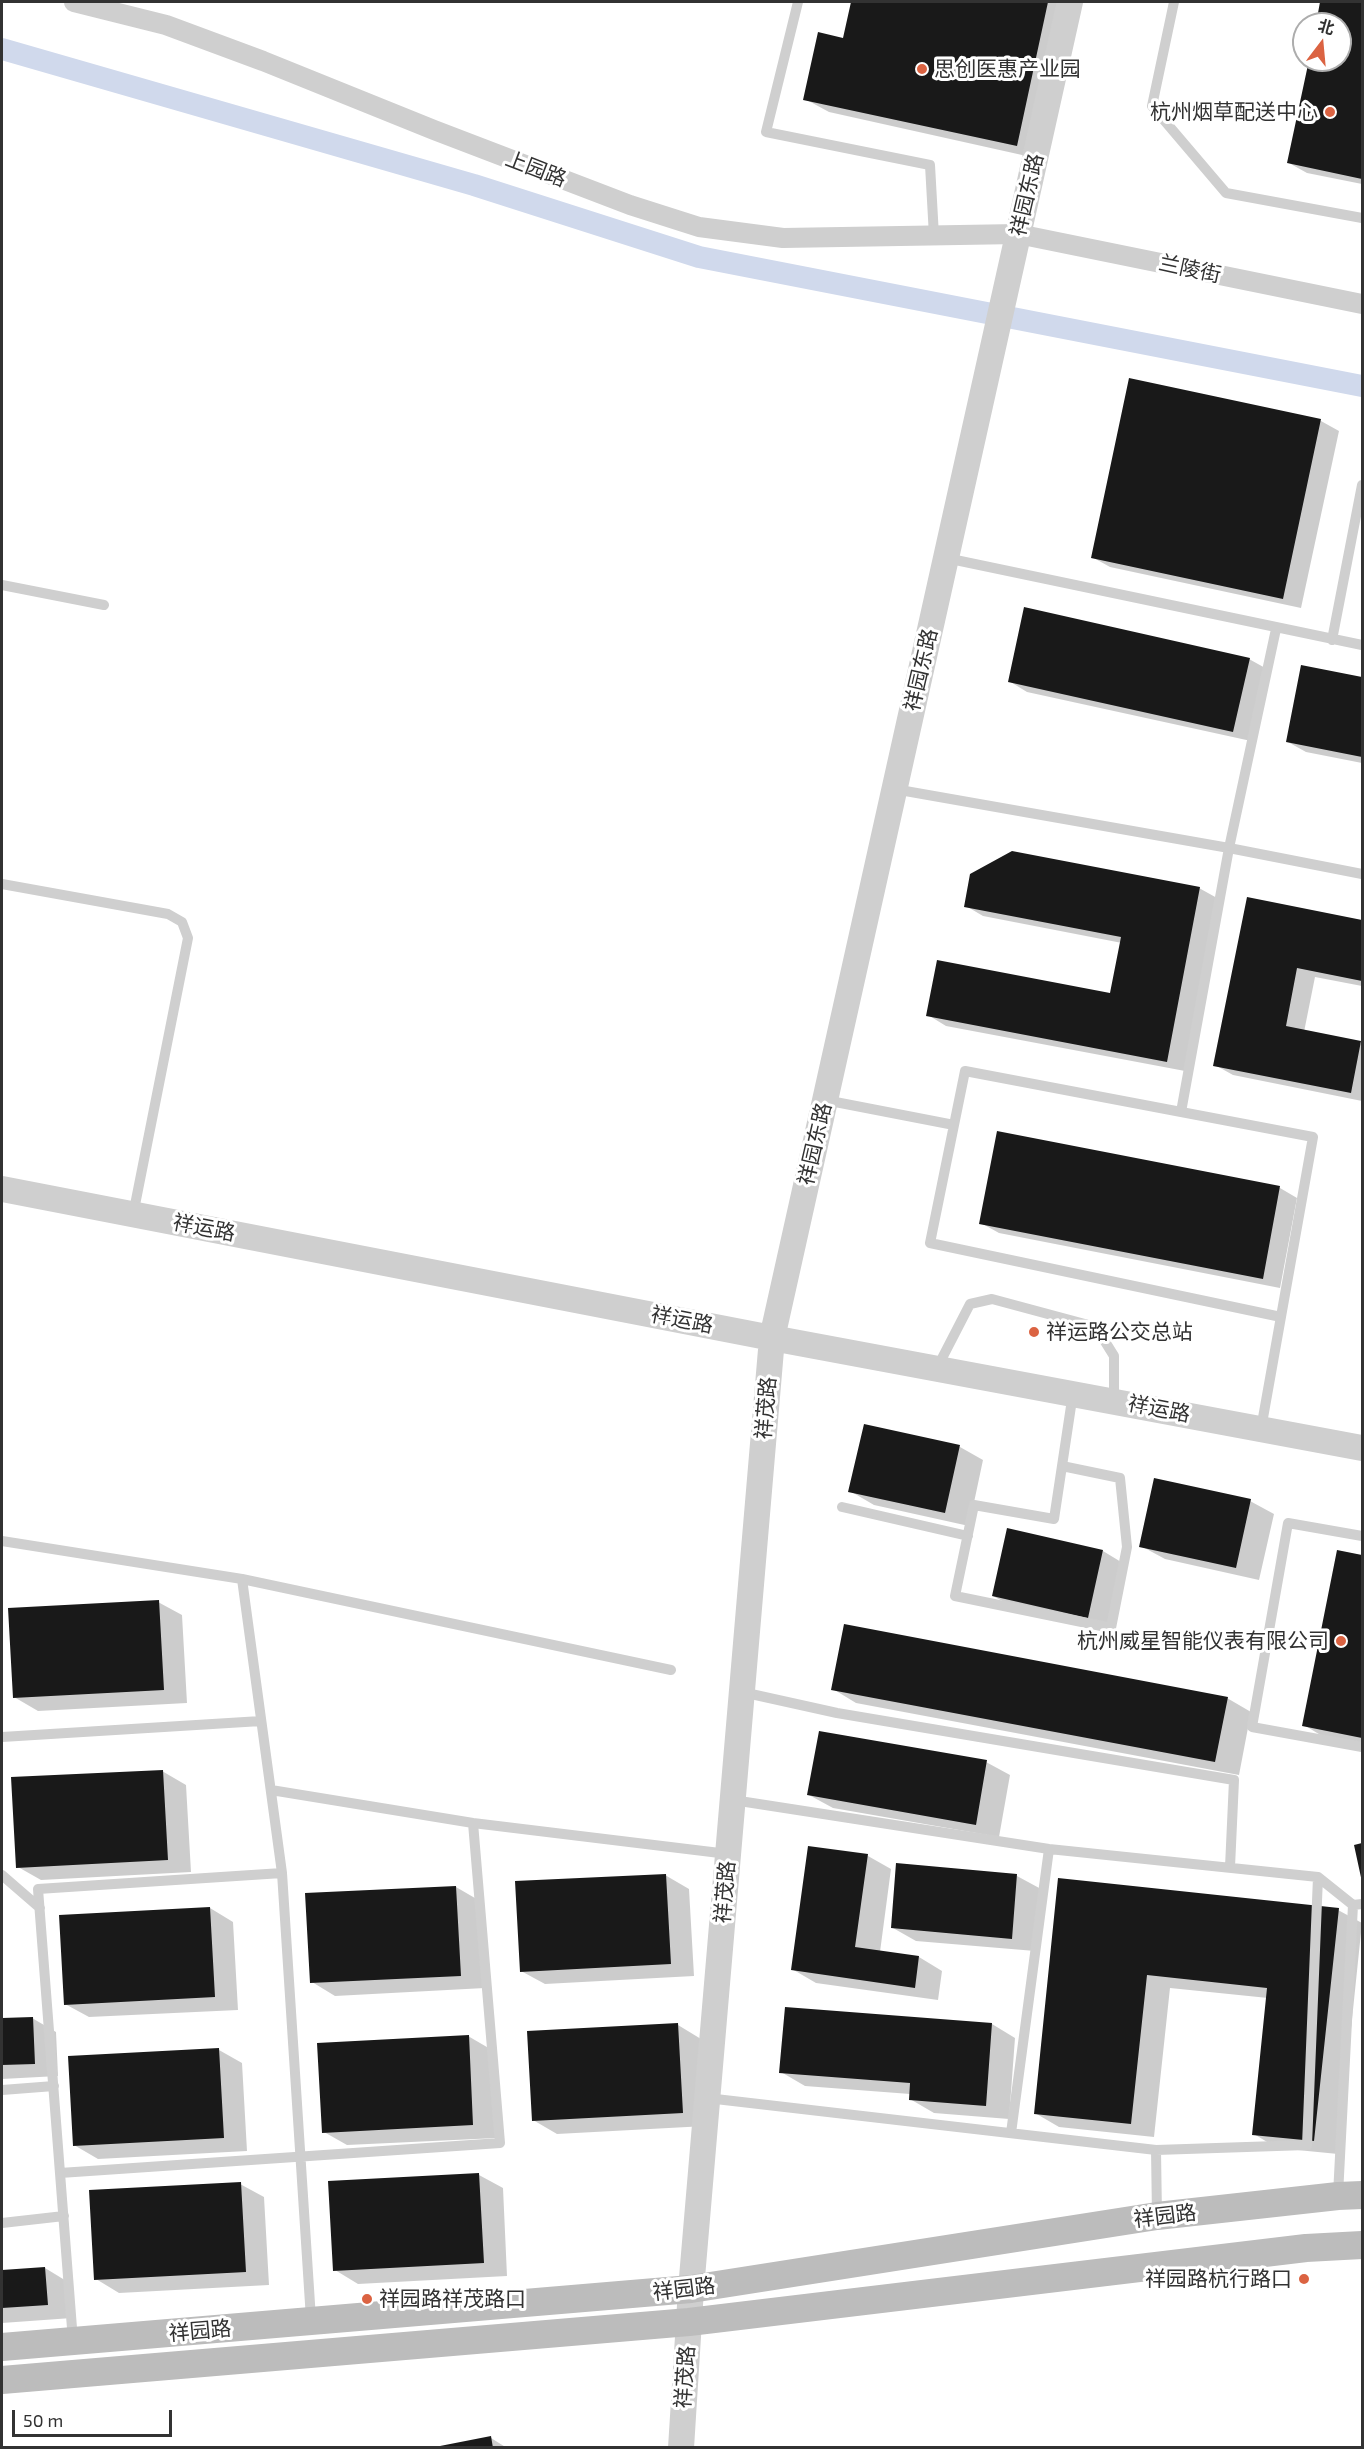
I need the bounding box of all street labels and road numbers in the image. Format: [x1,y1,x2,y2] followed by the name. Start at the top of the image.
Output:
[502,146,570,192] street label: 上园路
[1005,151,1049,239] street label: 祥园东路
[1157,250,1223,288] street label: 兰陵街
[899,626,943,714] street label: 祥园东路
[793,1100,837,1188] street label: 祥园东路
[171,1210,237,1246] street label: 祥运路
[649,1302,715,1338] street label: 祥运路
[751,1376,781,1440] street label: 祥茂路
[1126,1391,1192,1427] street label: 祥运路
[710,1860,740,1924] street label: 祥茂路
[1132,2200,1198,2232] street label: 祥园路
[651,2273,717,2305] street label: 祥园路
[168,2316,232,2346] street label: 祥园路
[670,2345,700,2409] street label: 祥茂路

